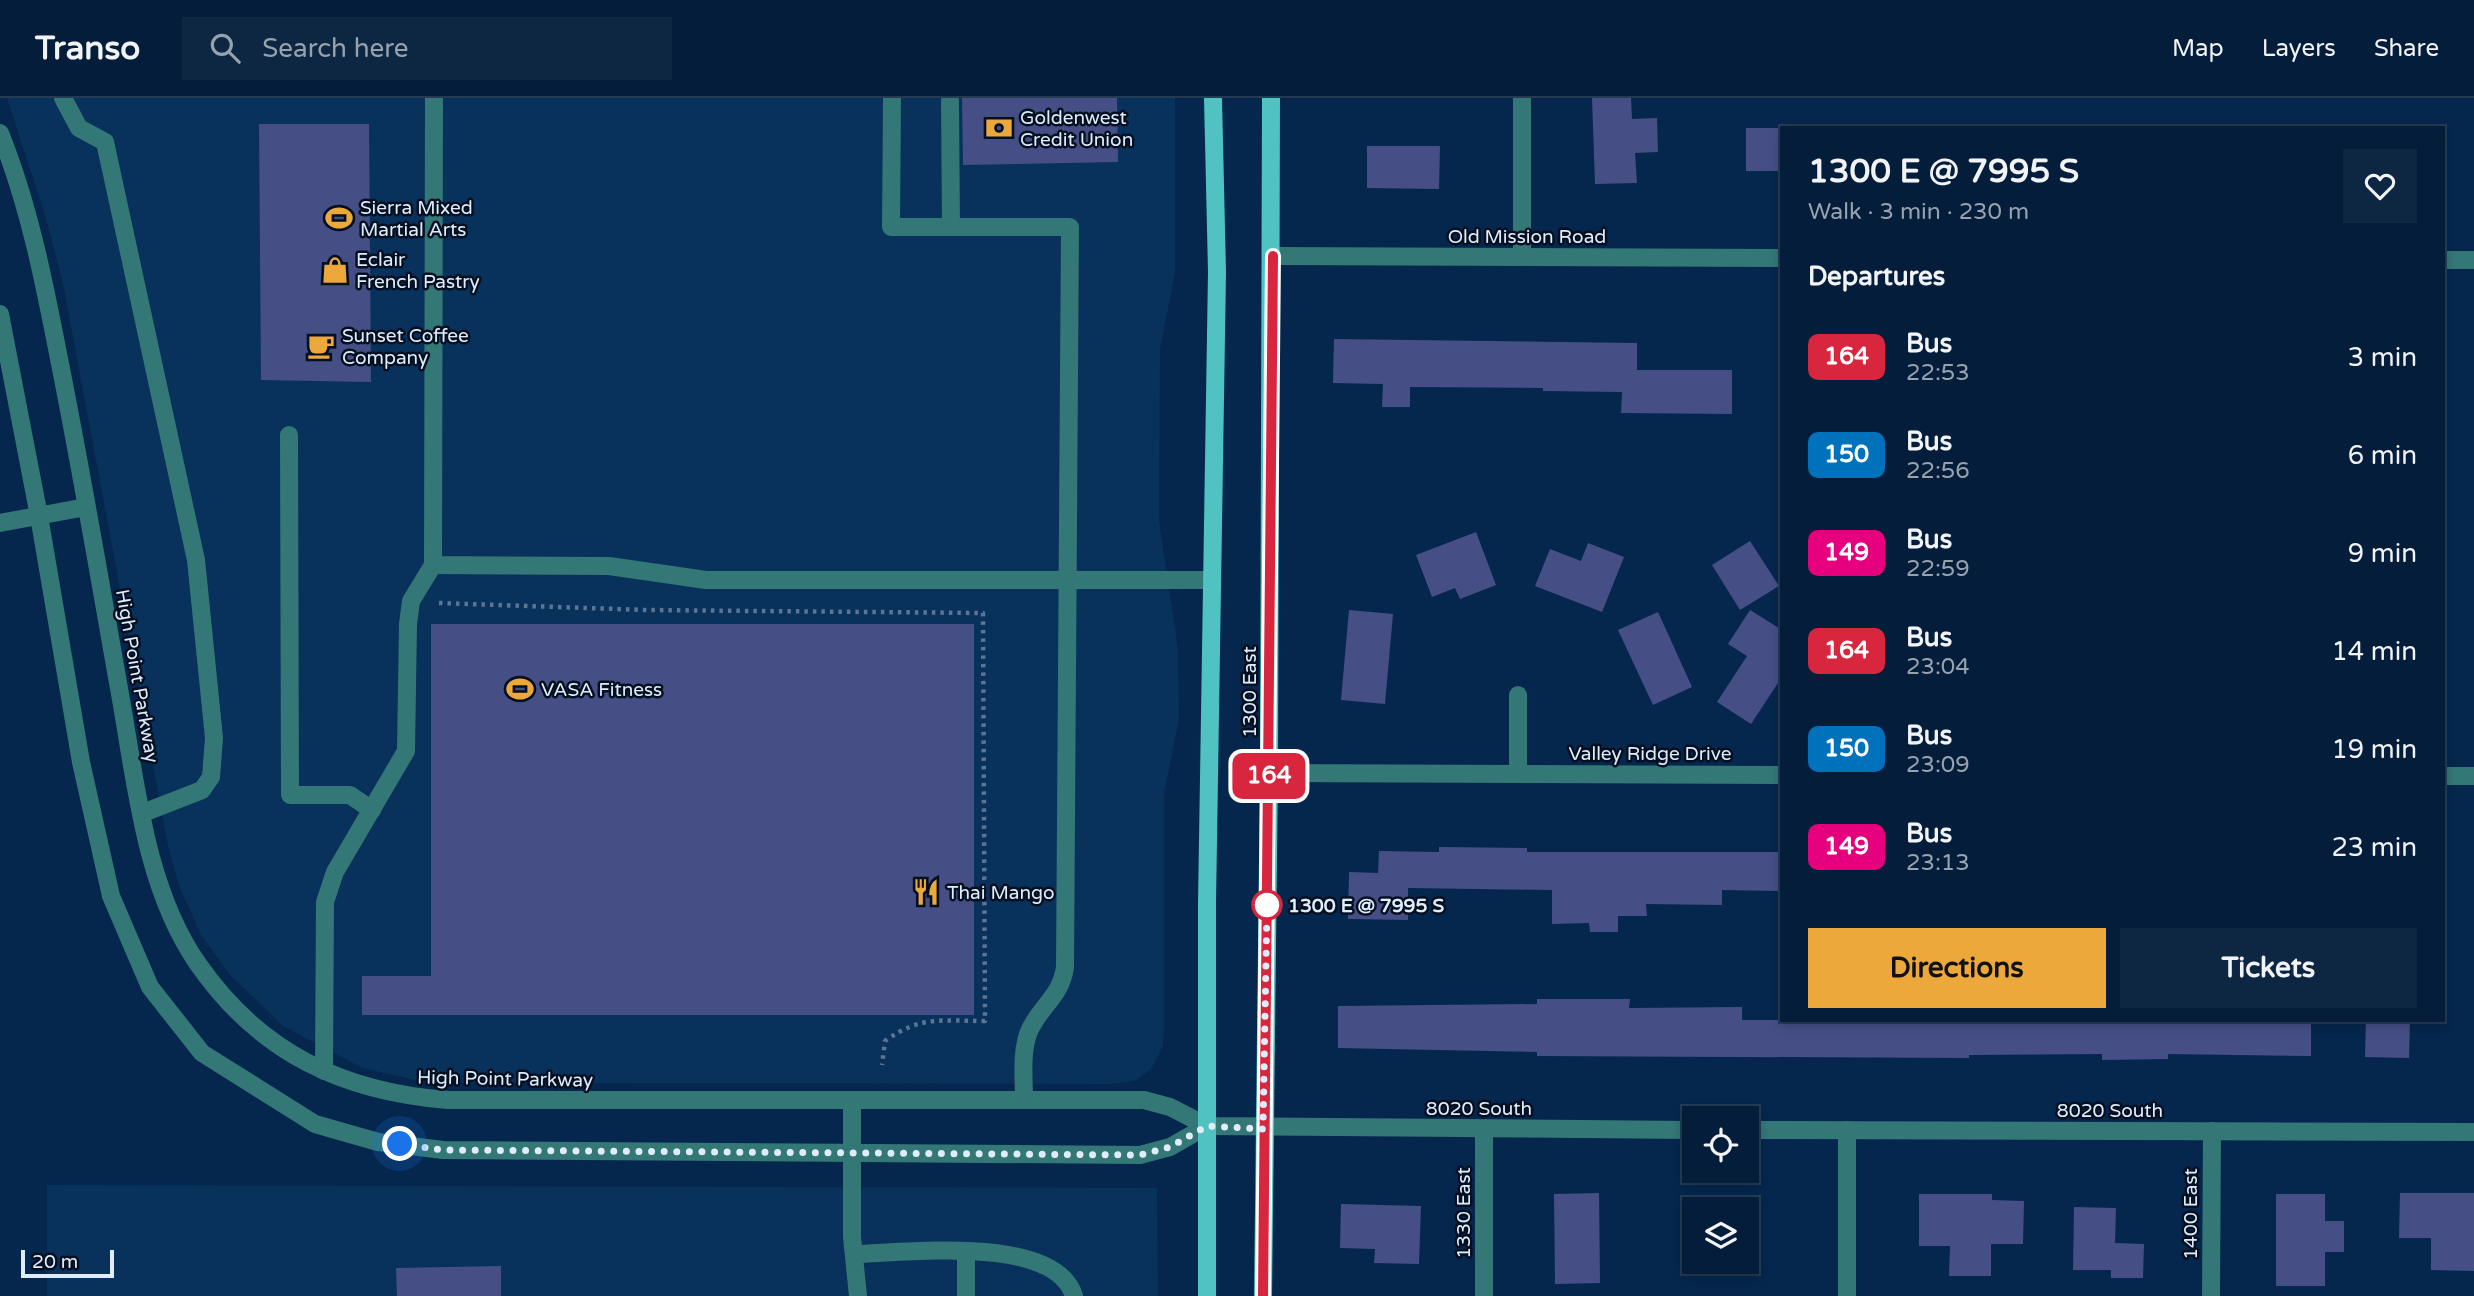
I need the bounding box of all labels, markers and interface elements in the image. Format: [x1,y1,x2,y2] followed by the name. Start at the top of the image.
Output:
[182,17,672,80] search box
[35,29,140,68] text: Transo
[206,29,244,67] icon: search
[262,33,409,64] text: Search here
[2172,34,2224,63] text: Map
[2262,34,2336,63] text: Layers
[2374,34,2439,63] text: Share
[1020,107,1133,151] place label: Goldenwest Credit Union
[984,113,1014,143] bank icon: Goldenwest Credit Union
[2343,149,2417,223] button: heart
[1808,152,2079,191] text: 1300 E @ 7995 S
[360,197,473,241] place label: Sierra Mixed Martial Arts
[1808,198,2029,226] text: Walk · 3 min · 230 m
[324,203,354,233] sports icon: Sierra Mixed Martial Arts
[1448,226,1606,248] street label: Old Mission Road
[356,249,480,293] place label: Eclair French Pastry
[320,255,350,285] shop icon: Eclair French Pastry
[1808,261,1945,292] text: Departures
[342,325,469,369] place label: Sunset Coffee Company
[1906,328,1952,359] text: Bus
[306,331,336,361] cafe icon: Sunset Coffee Company
[1824,342,1869,371] text: 164
[2348,342,2417,373] text: 3 min
[1906,359,1970,387] text: 22:53
[1906,426,1952,457] text: Bus
[1824,440,1869,469] text: 150
[2348,440,2417,471] text: 6 min
[1906,457,1970,485] text: 22:56
[1906,524,1952,555] text: Bus
[1824,538,1869,567] text: 149
[2348,538,2417,569] text: 9 min
[1906,555,1970,583] text: 22:59
[111,588,163,765] street label: High Point Parkway
[1906,622,1952,653] text: Bus
[1824,636,1869,665] text: 164
[2331,636,2417,667] text: 14 min
[1239,646,1261,738] street label: 1300 East
[1906,653,1970,681] text: 23:04
[505,674,535,704] sports icon: VASA Fitness
[541,679,662,701] place label: VASA Fitness
[1906,720,1952,751] text: Bus
[1824,734,1869,763] text: 150
[2331,734,2417,765] text: 19 min
[1569,743,1731,765] street label: Valley Ridge Drive
[1906,751,1970,779] text: 23:09
[1229,753,1309,799] line badge: 164
[1246,761,1292,790] text: 164
[1906,818,1952,849] text: Bus
[1824,832,1869,861] text: 149
[2331,832,2417,863] text: 23 min
[1906,849,1970,877] text: 23:13
[911,877,941,907] restaurant icon: Thai Mango
[947,882,1055,904] place label: Thai Mango
[1252,890,1282,920] marker: 1300 E @ 7995 S
[1288,895,1444,917] place label: 1300 E @ 7995 S
[1808,928,2106,1008] button: Directions
[2120,928,2417,1008] button: Tickets
[417,1066,593,1092] street label: High Point Parkway
[1426,1098,1532,1120] street label: 8020 South
[2057,1100,2163,1122] street label: 8020 South
[1682,1106,1759,1274] map controls
[1682,1106,1759,1183] button: locate
[382,1126,417,1161] your location
[1453,1167,1475,1259] street label: 1330 East
[2180,1168,2202,1260] street label: 1400 East
[1682,1197,1759,1274] button: layers
[21,1247,114,1279] scale bar
[32,1251,78,1273] text: 20 m

